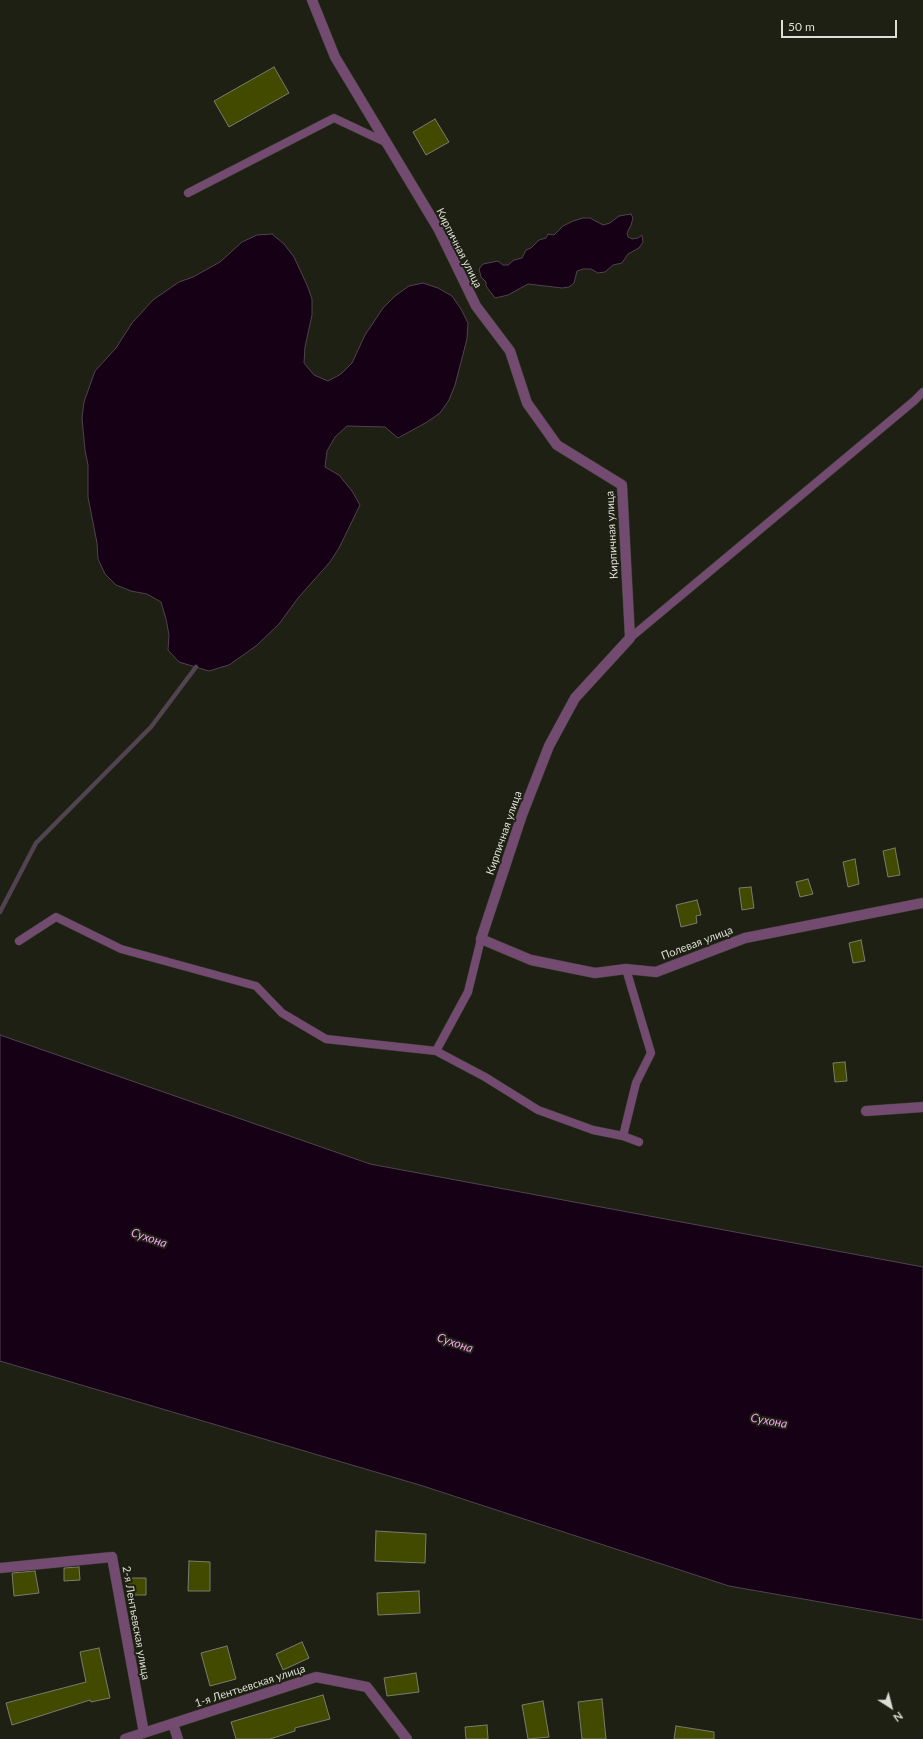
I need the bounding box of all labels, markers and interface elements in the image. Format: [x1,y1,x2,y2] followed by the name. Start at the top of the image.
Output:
[783,12,899,38] scale bar
[788,19,815,34] text: 50 m
[433,206,485,290] street label: Кирпичная улица
[603,491,621,579] street label: Кирпичная улица
[483,789,525,877] street label: Кирпичная улица
[659,923,735,963] street label: Полевая улица
[129,1225,169,1251] water label: Сухона
[435,1330,475,1356] water label: Сухона
[749,1411,789,1431] water label: Сухона
[119,1565,153,1681] street label: 2-я Лентьевская улица
[193,1662,307,1710] street label: 1-я Лентьевская улица
[871,1687,911,1727] north arrow
[891,1709,906,1725] text: N

